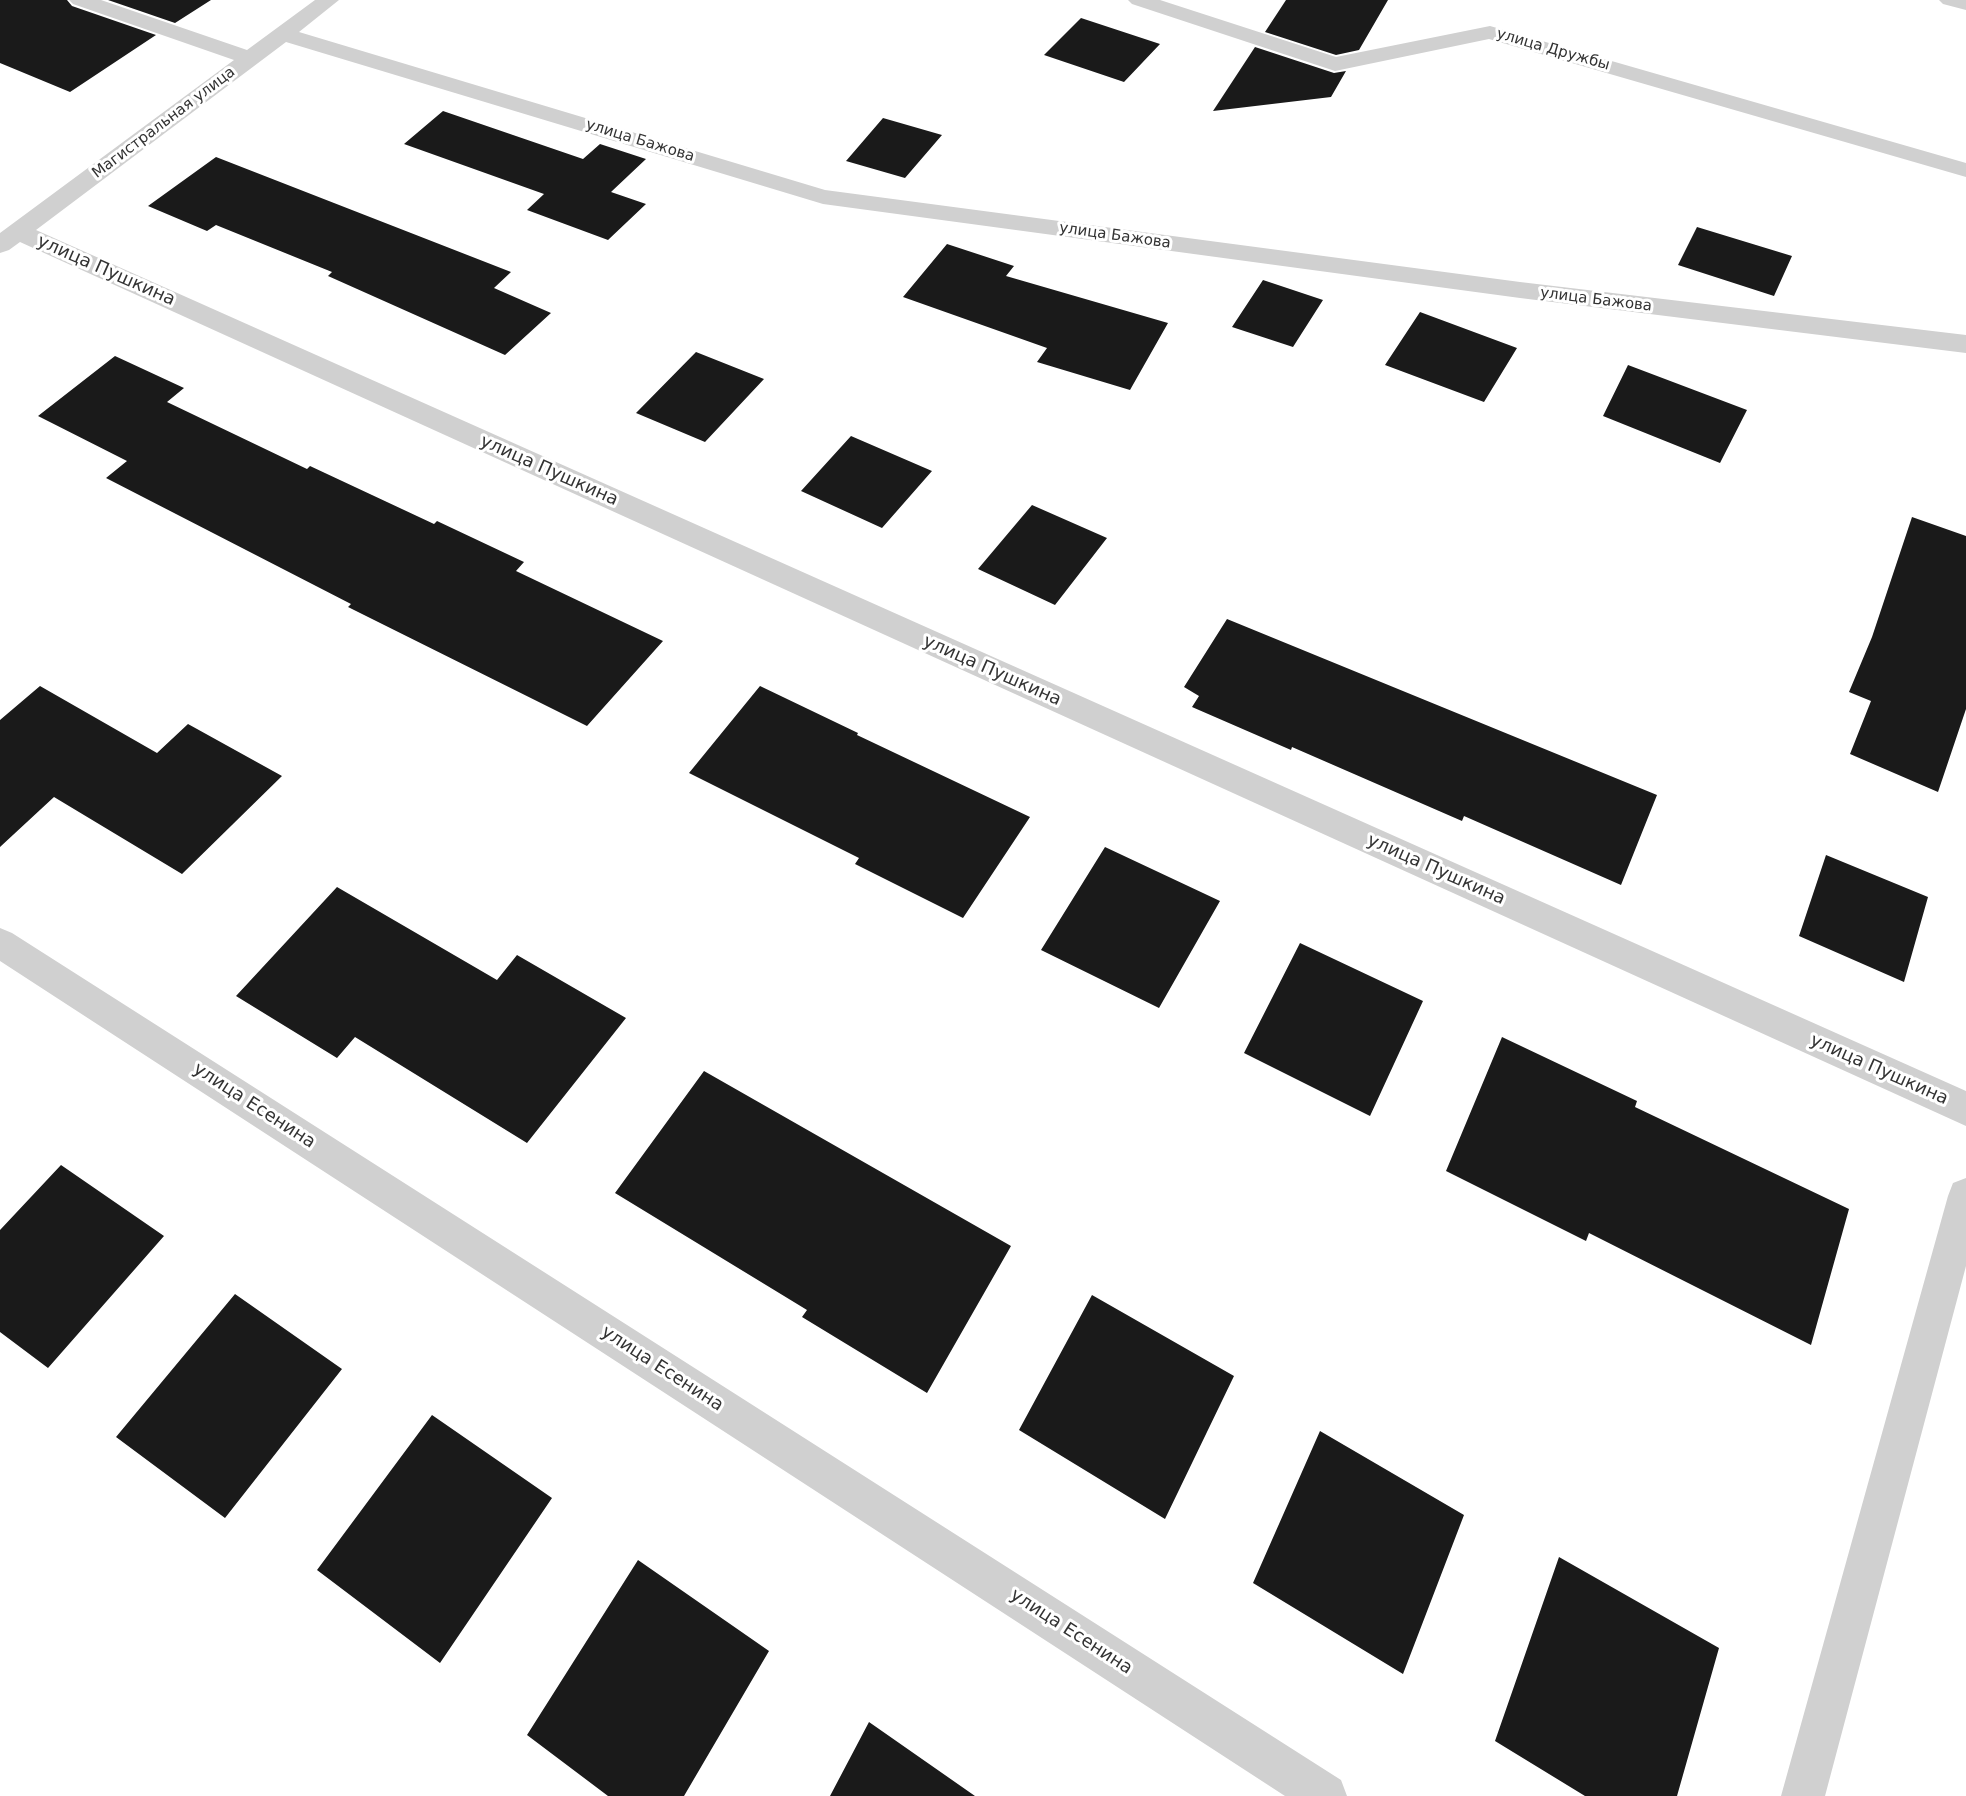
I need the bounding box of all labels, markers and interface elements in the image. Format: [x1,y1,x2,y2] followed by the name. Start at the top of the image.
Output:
[1494,25,1612,75] street label: улица Дружбы
[89,63,239,183] street label: Магистральная улица
[584,116,696,166] street label: улица Бажова
[1058,219,1172,253] street label: улица Бажова
[34,231,178,311] street label: улица Пушкина
[1539,284,1653,316] street label: улица Бажова
[477,431,621,511] street label: улица Пушкина
[920,631,1064,711] street label: улица Пушкина
[1364,830,1508,910] street label: улица Пушкина
[1807,1030,1951,1110] street label: улица Пушкина
[189,1058,319,1154] street label: улица Есенина
[597,1321,727,1417] street label: улица Есенина
[1006,1584,1136,1680] street label: улица Есенина

